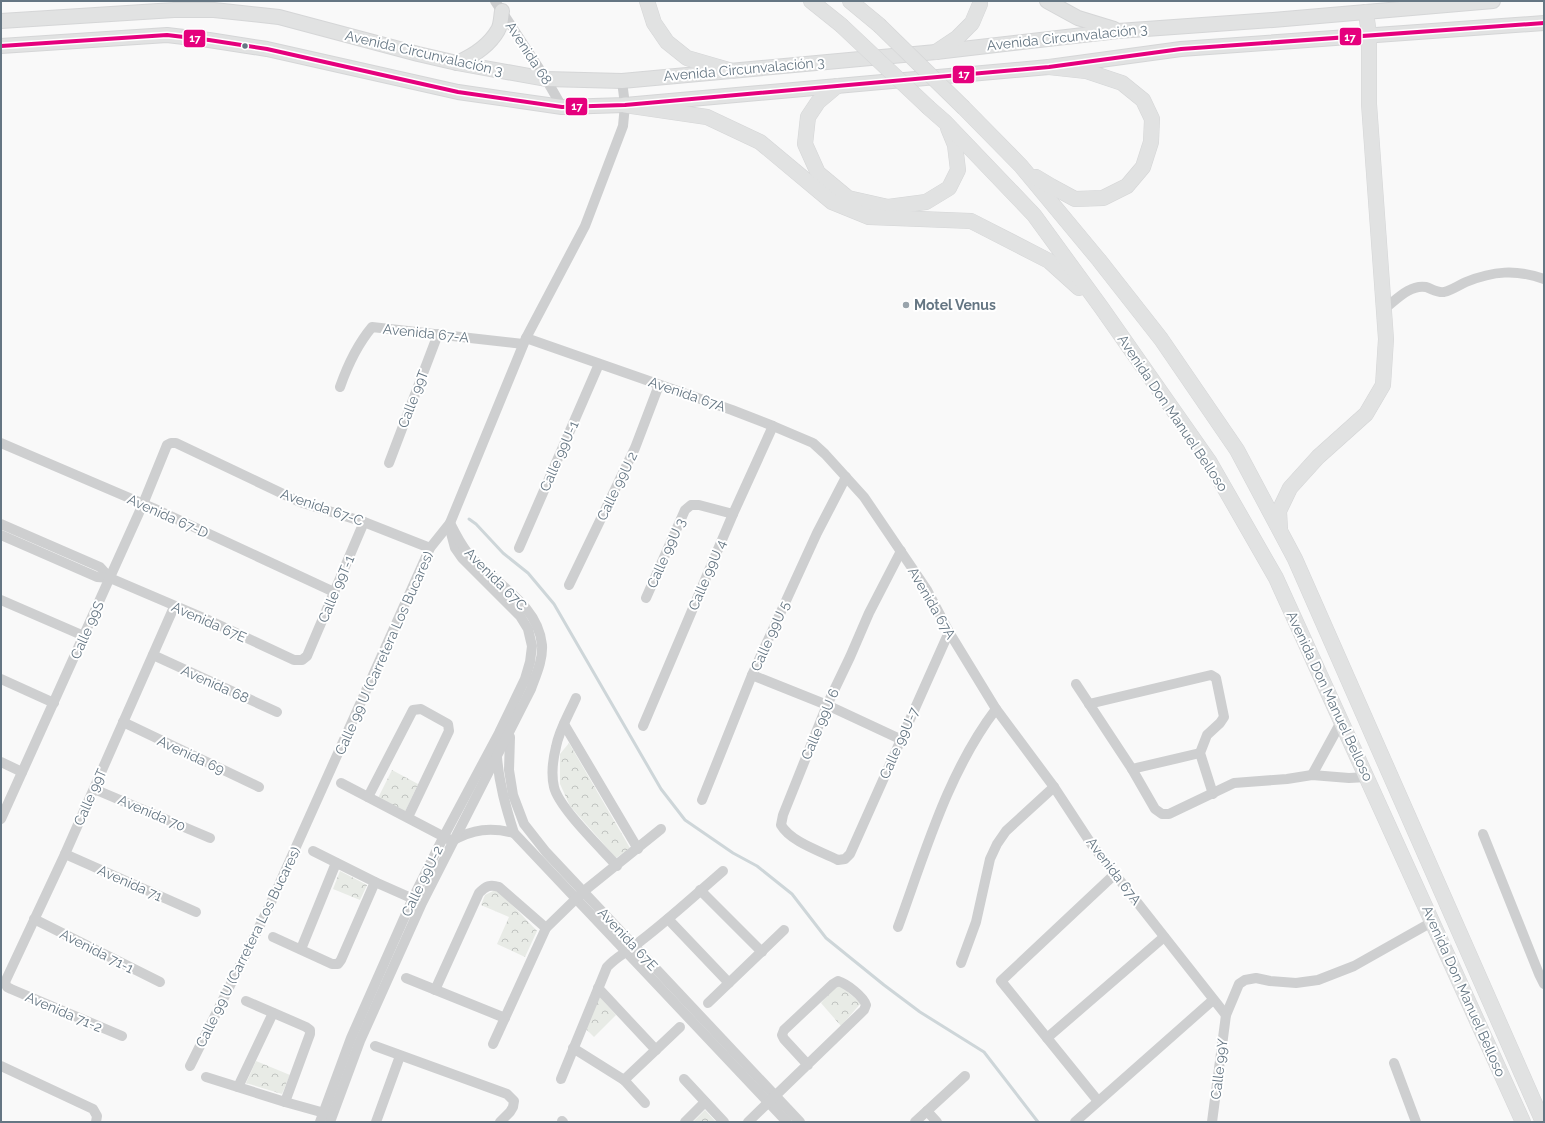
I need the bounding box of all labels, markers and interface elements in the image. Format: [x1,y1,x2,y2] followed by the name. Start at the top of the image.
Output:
[503,18,555,88] street label: Avenida 68
[986,21,1148,53] street label: Avenida Circunvalación 3
[344,27,504,79] street label: Avenida Circunvalación 3
[1339,27,1362,46] line badge: 17
[183,29,206,48] line badge: 17
[1344,31,1357,44] text: 17
[189,32,202,45] text: 17
[240,41,250,51] unlabelled marker
[663,54,825,84] street label: Avenida Circunvalación 3
[952,65,975,84] line badge: 17
[958,68,971,81] text: 17
[565,97,588,116] line badge: 17
[571,100,584,113] text: 17
[914,297,996,313] place label: Motel Venus
[901,300,911,310] marker: Motel Venus
[382,321,470,346] street label: Avenida 67-A
[1114,332,1232,494] street label: Avenida Don Manuel Belloso
[395,367,431,430] street label: Calle 99T
[646,373,728,415] street label: Avenida 67A
[536,418,582,494] street label: Calle 99U-1
[593,449,641,523] street label: Calle 99U 2
[278,485,366,529] street label: Avenida 67-C
[125,491,211,541] street label: Avenida 67-D
[644,516,688,590] street label: Calle 99U 3
[685,537,729,613] street label: Calle 99U 4
[462,545,531,614] street label: Avenida 67C
[332,549,436,757] street label: Calle 99 U (Carretera Los Bucares)
[315,553,357,625] street label: Calle 99T-1
[905,564,959,642] street label: Avenida 67A
[67,598,107,661] street label: Calle 99S
[169,598,249,646] street label: Avenida 67E
[747,598,793,673] street label: Calle 99U 5
[1284,608,1376,784] street label: Avenida Don Manuel Belloso
[179,662,251,706] street label: Avenida 68
[798,686,842,762] street label: Calle 99U 6
[876,704,922,781] street label: Calle 99U-7
[155,732,227,778] street label: Avenida 69
[70,766,110,828] street label: Calle 99T
[116,792,188,834] street label: Avenida 70
[1083,834,1145,908] street label: Avenida 67A
[398,843,446,919] street label: Calle 99U-2
[192,844,304,1050] street label: Calle 99 U (Carretera Los Bucares)
[95,862,165,904] street label: Avenida 71
[1419,903,1509,1079] street label: Avenida Don Manuel Belloso
[595,904,661,974] street label: Avenida 67E
[57,926,137,976] street label: Avenida 71-1
[23,989,105,1035] street label: Avenida 71-2
[1207,1038,1231,1100] street label: Calle 99Y

